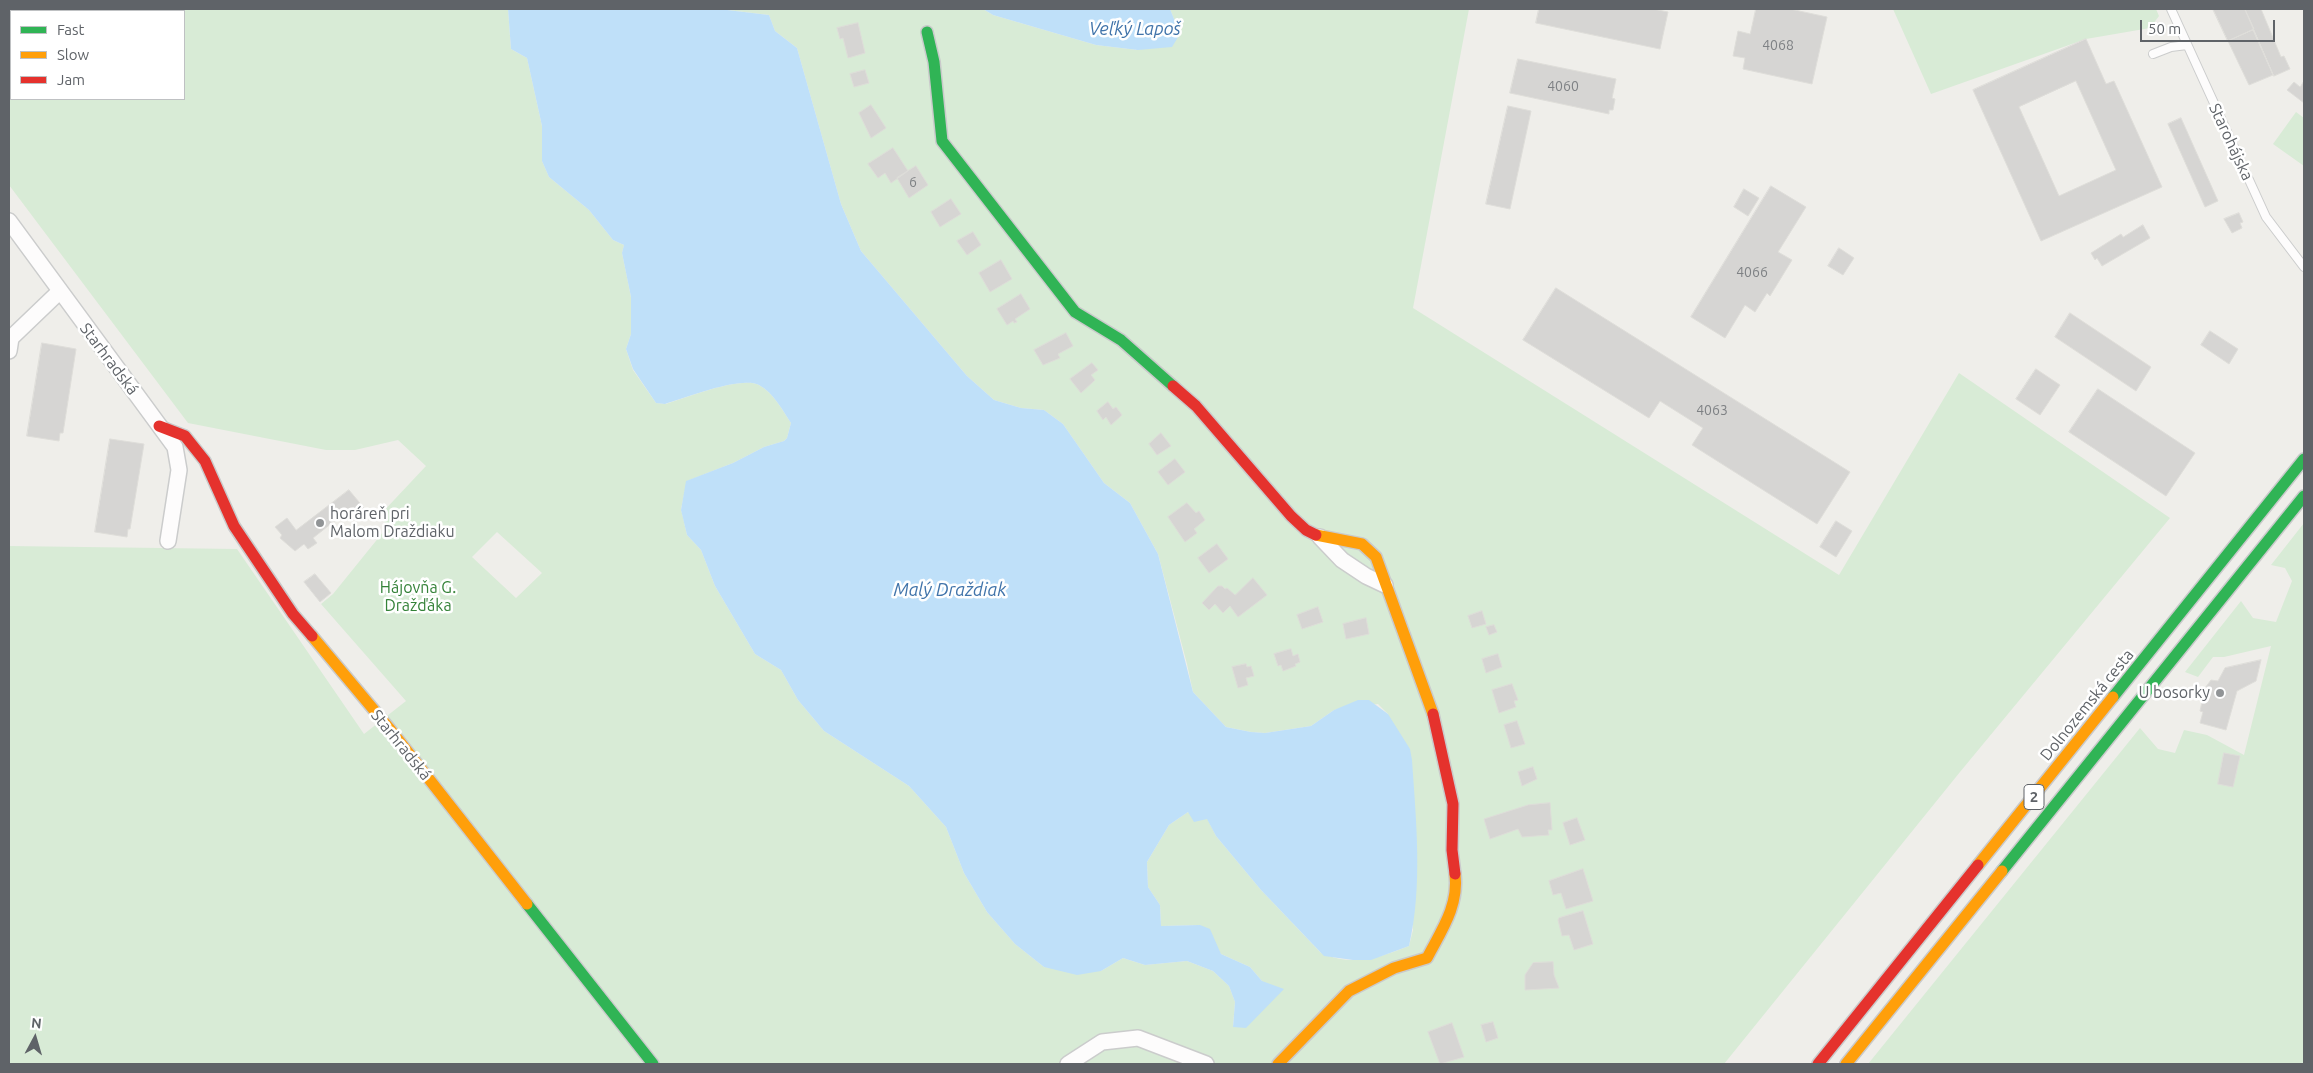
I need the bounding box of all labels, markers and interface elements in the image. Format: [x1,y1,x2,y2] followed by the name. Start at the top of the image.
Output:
[10,10,185,100] legend
[2143,10,2278,42] scale bar
[1089,18,1181,40] water label: Veľký Lapoš
[2148,20,2181,37] text: 50 m
[57,21,84,38] text: Fast
[1762,37,1794,53] house number: 4068
[57,46,89,63] text: Slow
[57,71,85,88] text: Jam
[1547,78,1579,94] house number: 4060
[2205,100,2257,184] street label: Starohájska
[909,174,917,190] house number: 6
[1736,264,1768,280] house number: 4066
[76,319,142,399] street label: Starhradská
[1696,402,1728,418] house number: 4063
[330,504,455,542] place label: horáreň pri Malom Draždiaku
[314,517,326,529] marker: horáreň pri Malom Draždiaku
[380,578,456,616] park label: Hájovňa G. Dražďáka
[893,579,1007,601] water label: Malý Draždiak
[2036,645,2138,765] street label: Dolnozemská cesta
[2138,683,2210,703] place label: U bosorky
[2214,687,2226,699] marker: U bosorky
[367,706,435,784] street label: Starhradská
[2024,784,2044,810] road number: 2
[10,1013,60,1063] north arrow
[31,1015,43,1032] text: N

